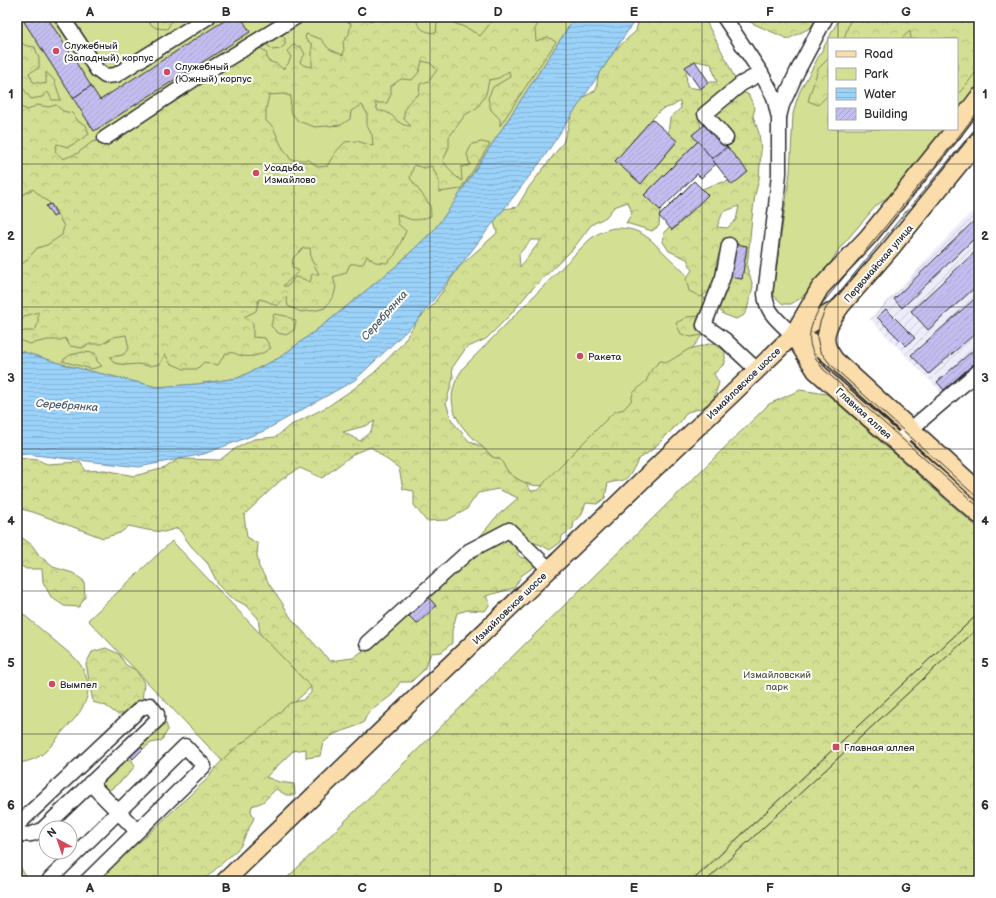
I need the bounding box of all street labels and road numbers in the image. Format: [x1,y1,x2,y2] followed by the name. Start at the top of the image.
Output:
[842,222,916,305] street label: Первомайская улица
[704,345,784,422] street label: Измайловское шоссе
[833,386,894,442] street label: Главная аллея
[470,570,550,647] street label: Измайловское шоссе

